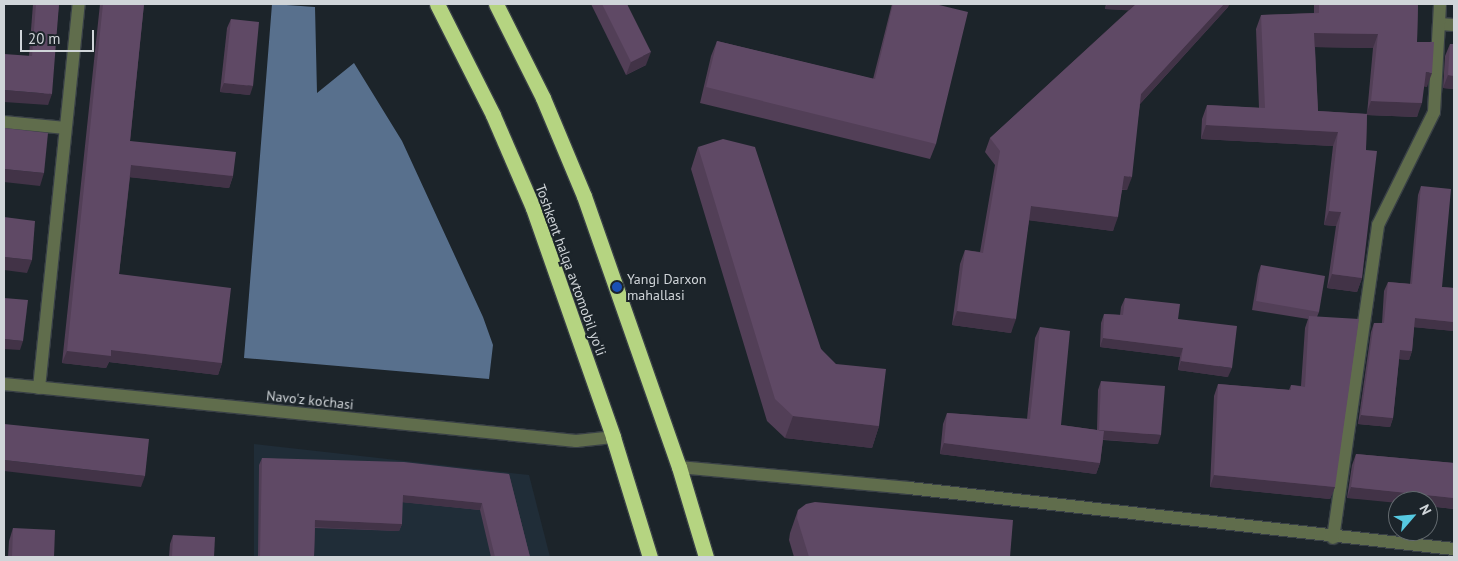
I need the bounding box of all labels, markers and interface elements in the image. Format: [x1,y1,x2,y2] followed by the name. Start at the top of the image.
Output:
[22,20,96,52] scale bar
[28,29,61,48] text: 20 m
[532,182,610,358] street label: Toshkent halqa avtomobil yo'li
[627,271,706,304] place label: Yangi Darxon mahallasi
[611,281,623,293] marker: Yangi Darxon mahallasi
[265,387,355,413] street label: Navo'z ko'chasi
[1388,491,1438,541] north arrow
[1415,501,1436,518] text: N

